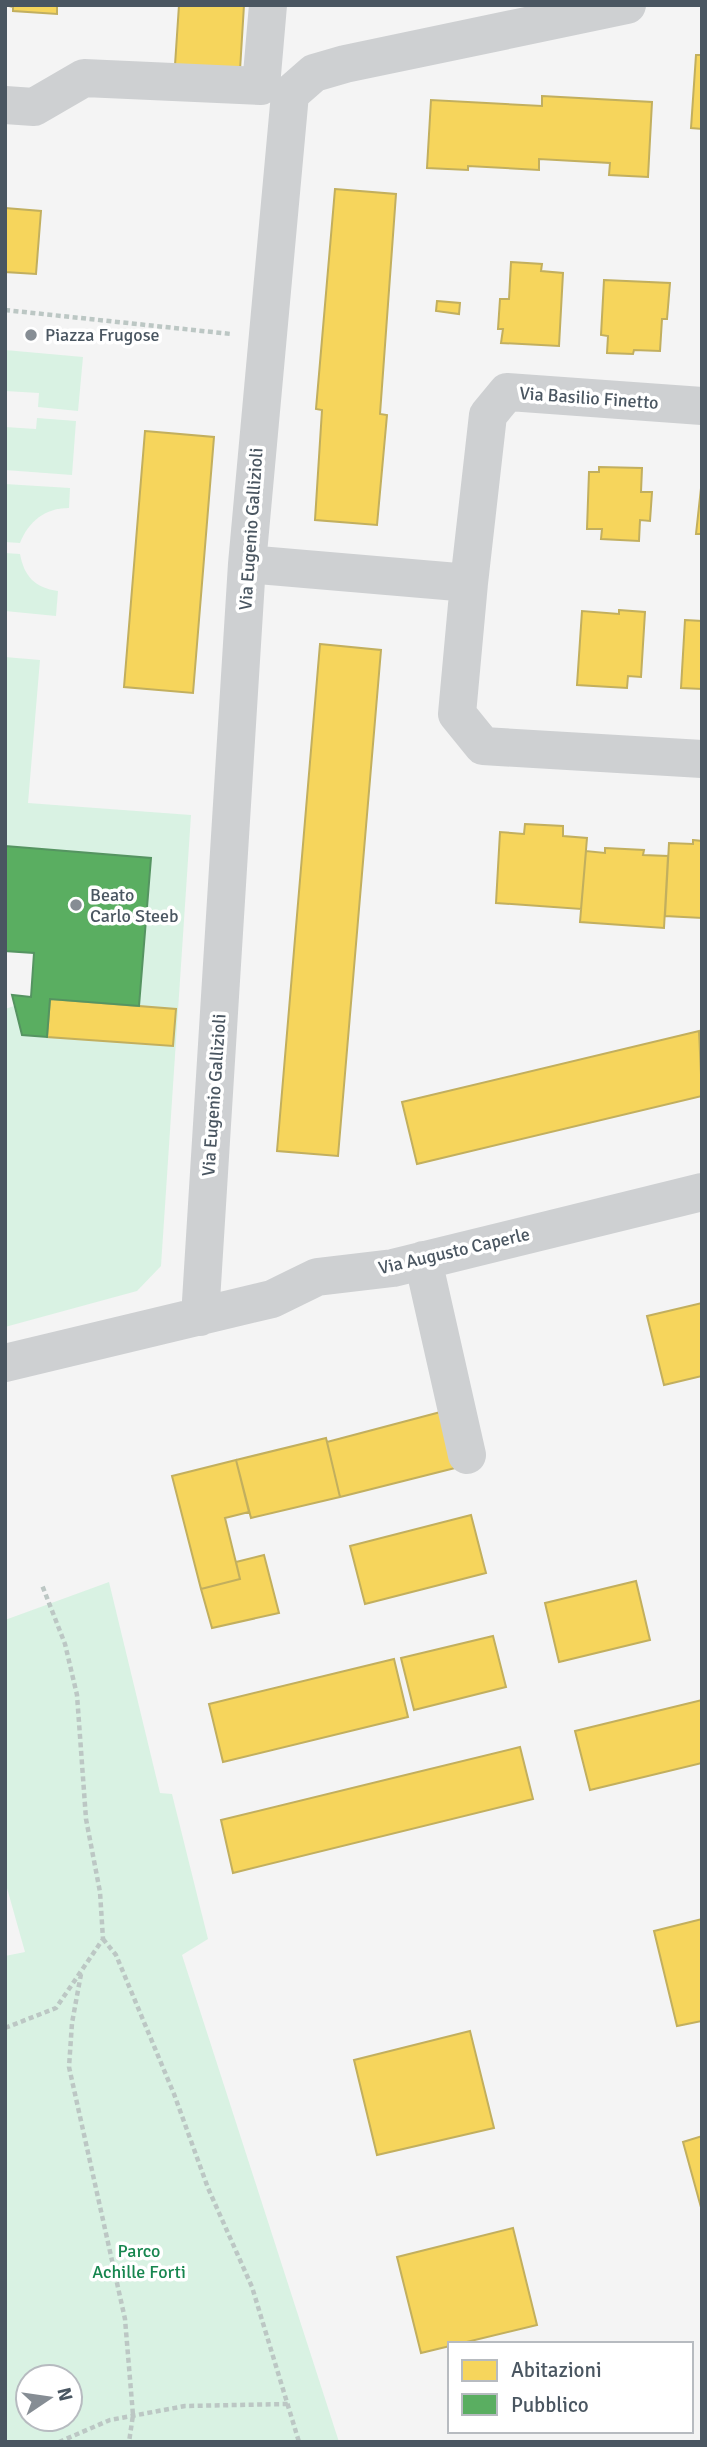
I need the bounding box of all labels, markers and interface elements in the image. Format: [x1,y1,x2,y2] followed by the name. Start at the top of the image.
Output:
[45,324,160,346] place label: Piazza Frugose
[23,327,39,343] marker: Piazza Frugose
[519,382,659,414] street label: Via Basilio Finetto
[234,447,268,611] street label: Via Eugenio Gallizioli
[90,884,179,927] place label: Beato Carlo Steeb
[68,897,84,913] marker: Beato Carlo Steeb
[197,1013,231,1177] street label: Via Eugenio Gallizioli
[376,1223,532,1279] street label: Via Augusto Caperle
[92,2240,186,2283] park label: Parco Achille Forti
[448,2342,693,2433] legend
[511,2357,602,2383] text: Abitazioni
[14,2363,84,2433] north arrow
[51,2385,78,2404] text: N
[511,2392,589,2418] text: Pubblico

